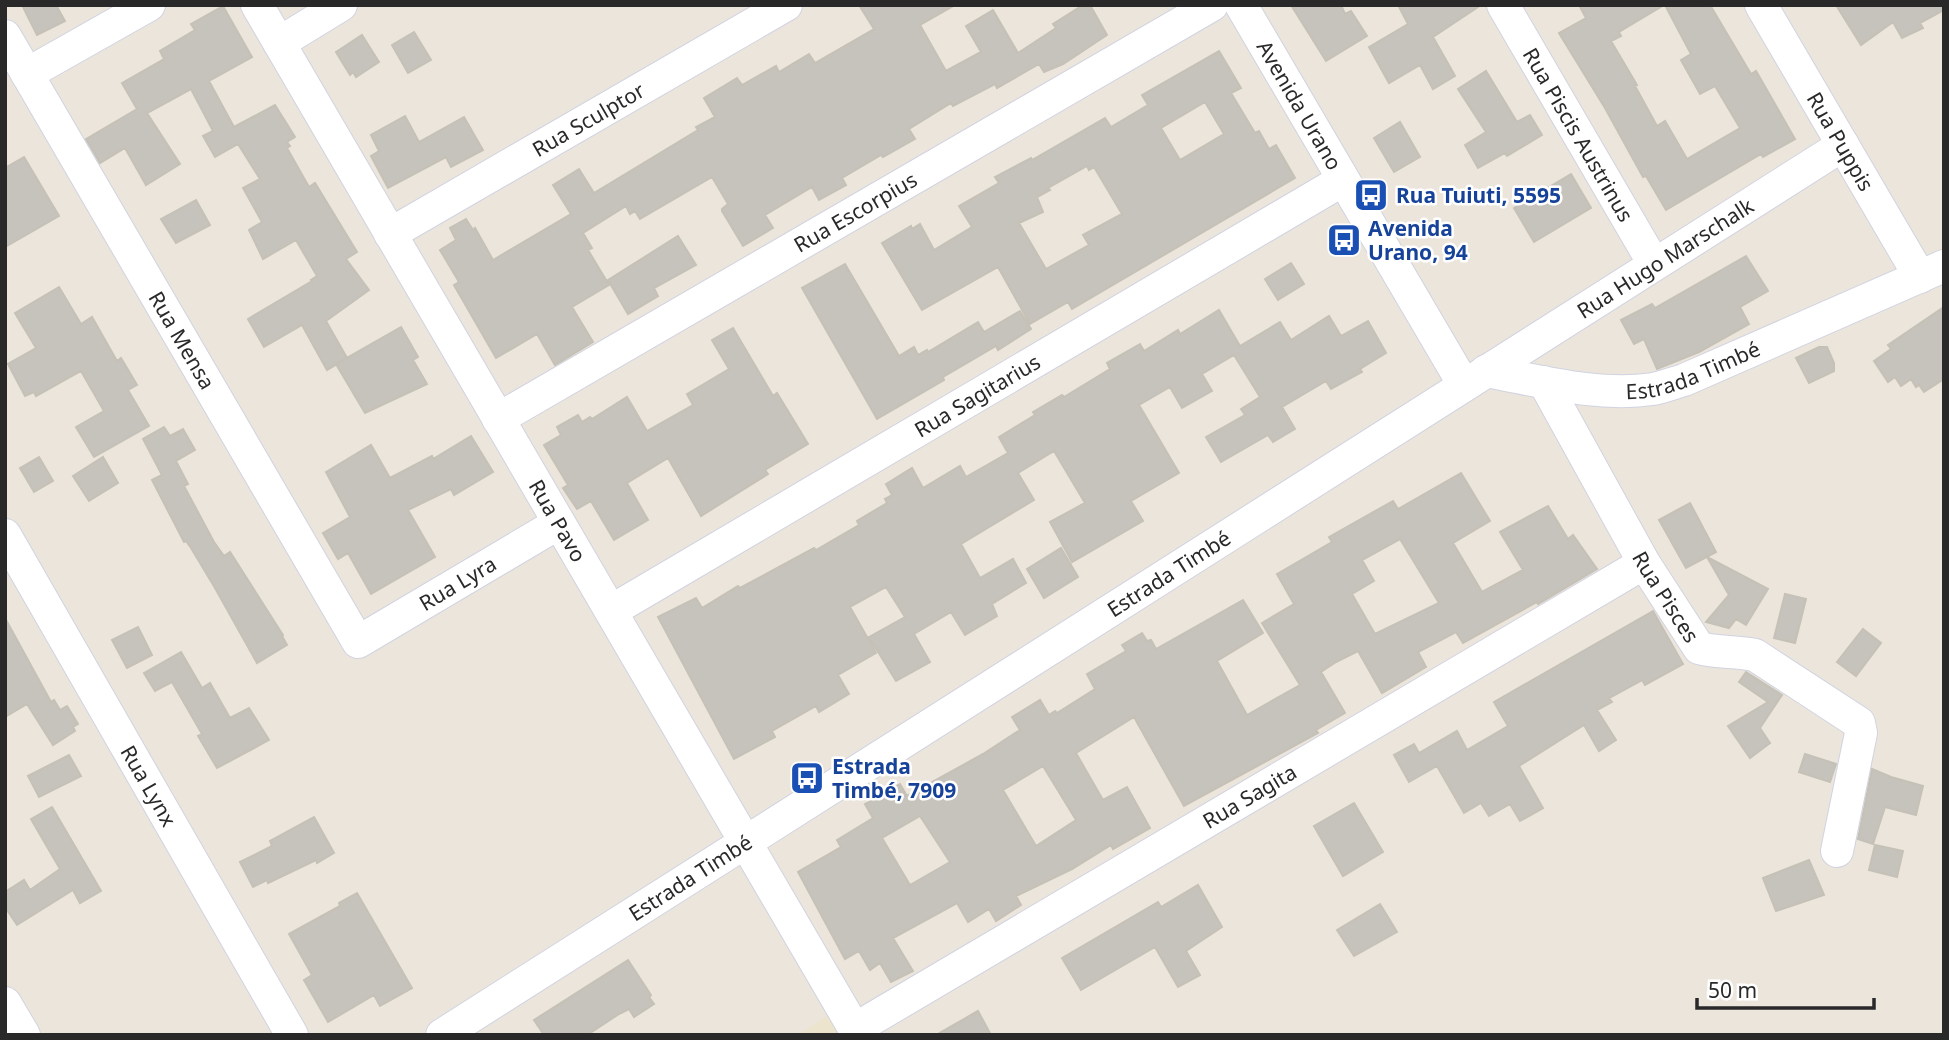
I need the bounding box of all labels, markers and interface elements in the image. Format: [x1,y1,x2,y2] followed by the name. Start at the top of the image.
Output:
[1251,35,1349,175] street label: Avenida Urano
[1517,43,1640,227] street label: Rua Piscis Austrinus
[527,76,650,163] street label: Rua Sculptor
[1801,87,1881,196] street label: Rua Puppis
[789,165,922,259] street label: Rua Escorpius
[1352,176,1390,214] bus stop icon: Rua Tuiuti, 5595
[1396,181,1561,209] place label: Rua Tuiuti, 5595
[1571,191,1759,325] street label: Rua Hugo Marschalk
[1368,214,1468,266] place label: Avenida Urano, 94
[1325,221,1363,259] bus stop icon: Avenida Urano, 94
[143,286,222,394] street label: Rua Mensa
[1625,334,1764,405] street label: Estrada Timbé
[909,347,1045,443] street label: Rua Sagitarius
[523,474,593,567] street label: Rua Pavo
[1102,524,1236,623] street label: Estrada Timbé
[1626,546,1706,648] street label: Rua Pisces
[414,549,501,617] street label: Rua Lyra
[115,740,183,831] street label: Rua Lynx
[832,752,956,804] place label: Estrada Timbé, 7909
[1197,758,1301,835] street label: Rua Sagita
[788,759,826,797] bus stop icon: Estrada Timbé, 7909
[623,828,757,927] street label: Estrada Timbé
[1697,967,1874,1011] scale bar
[1708,976,1757,1004] text: 50 m

